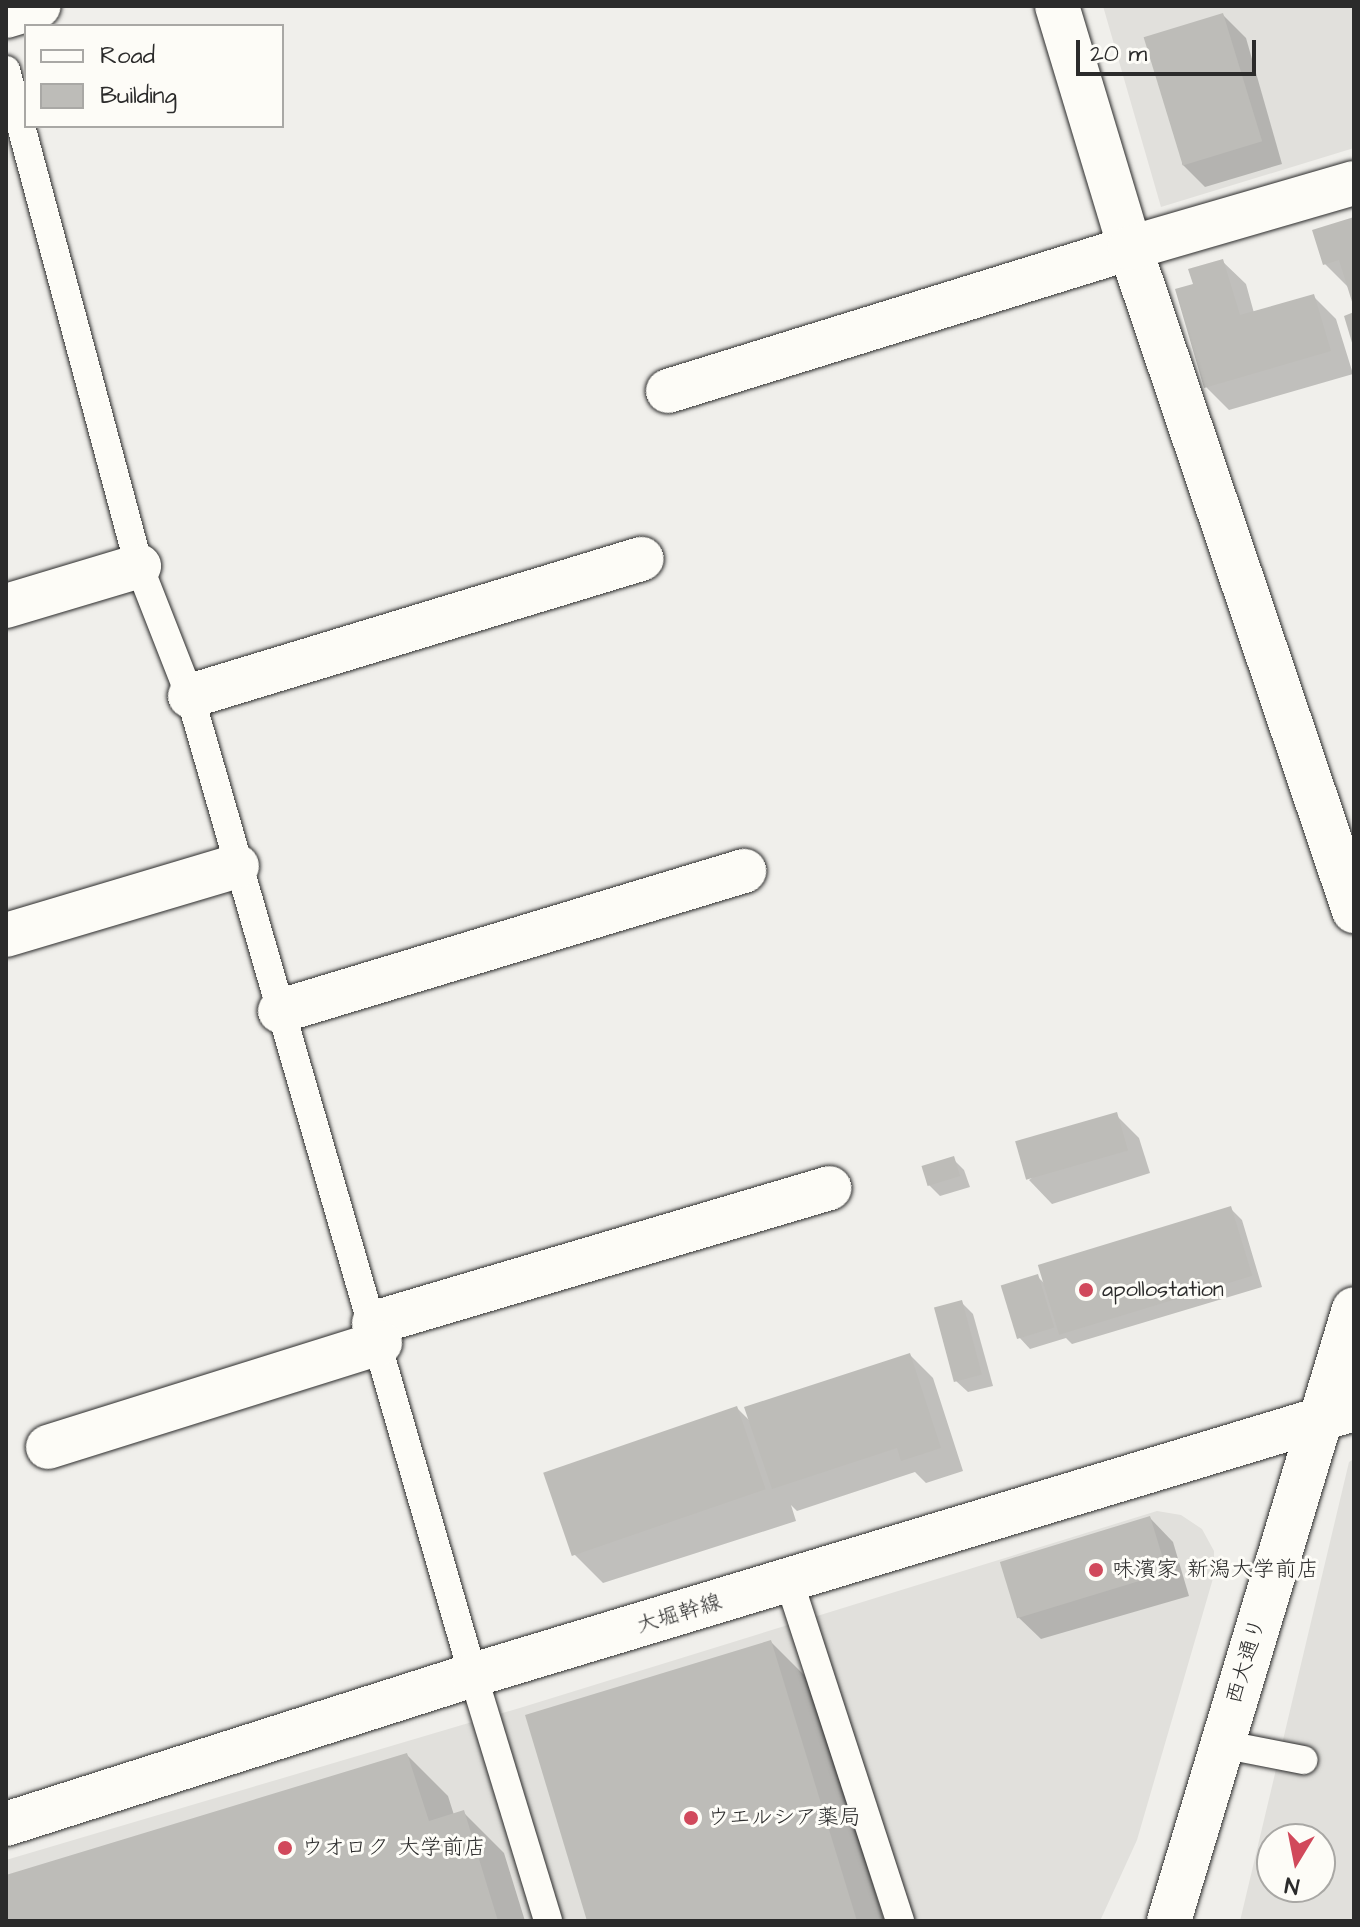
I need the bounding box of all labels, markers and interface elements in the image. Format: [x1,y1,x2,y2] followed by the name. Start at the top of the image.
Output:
[24,24,284,128] legend
[1080,24,1260,74] scale bar
[1090,37,1147,71] text: 20 m
[100,39,155,73] text: Road
[100,79,177,113] text: Building
[1102,1277,1224,1303] place label: apollostation
[1077,1281,1095,1299] marker: apollostation
[1112,1557,1319,1583] place label: 味濱家 新潟大学前店
[1087,1561,1105,1579] marker: 味濱家 新潟大学前店
[633,1589,725,1639] street label: 大堀幹線
[1221,1615,1271,1707] street label: 西大通り
[707,1805,861,1831] place label: ウエルシア薬局
[682,1809,700,1827] marker: ウエルシア薬局
[1256,1823,1336,1903] north arrow
[301,1835,486,1861] place label: ウオロク 大学前店
[276,1839,294,1857] marker: ウオロク 大学前店
[1283,1869,1302,1902] text: N

